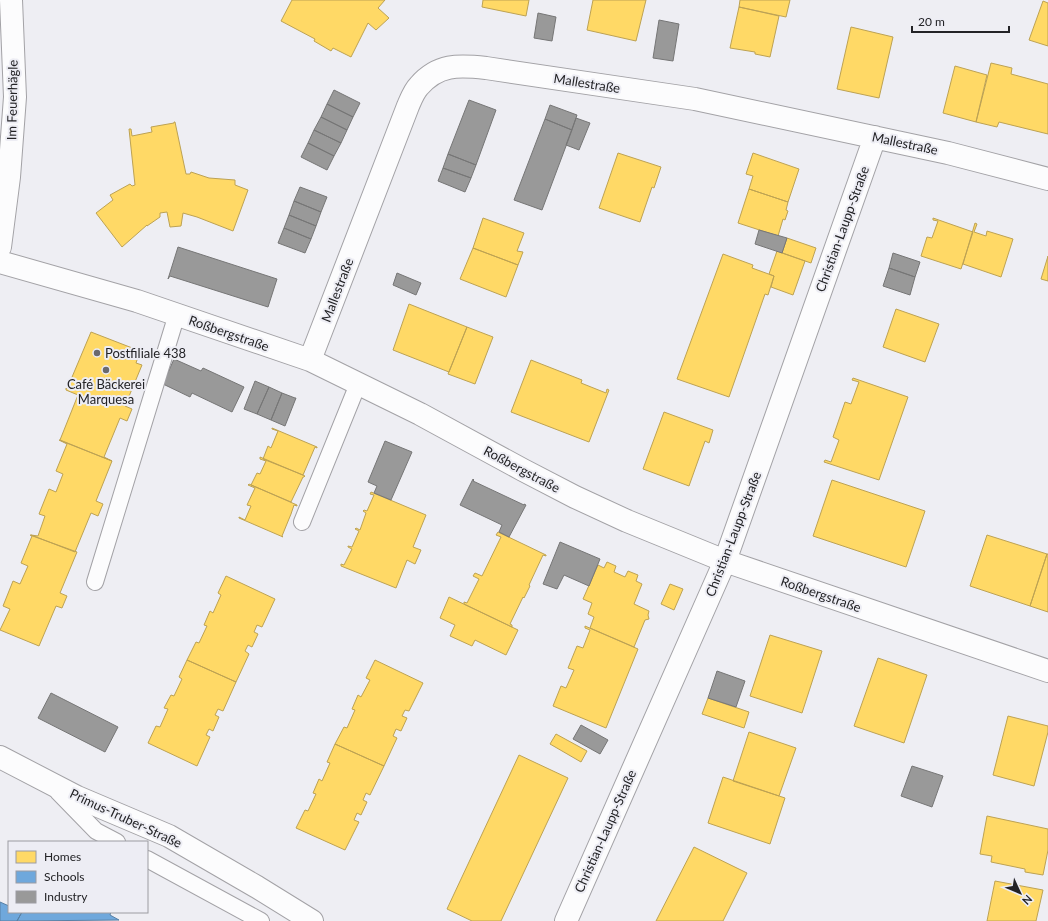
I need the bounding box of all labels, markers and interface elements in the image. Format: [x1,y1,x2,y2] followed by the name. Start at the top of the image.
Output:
[912,8,1009,34] scale bar
[918,14,945,29] text: 20 m
[3,60,21,140] street label: Im Feuerhägle
[553,70,622,96] street label: Mallestraße
[871,128,940,158] street label: Mallestraße
[812,164,872,294] street label: Christian-Laupp-Straße
[318,256,357,324] street label: Mallestraße
[187,312,271,354] street label: Roßbergstraße
[105,345,186,361] place label: Postfiliale 438
[92,348,102,358] marker: Postfiliale 438
[101,365,111,375] marker: Café Bäckerei Marquesa
[67,376,145,407] place label: Café Bäckerei Marquesa
[481,442,563,496] street label: Roßbergstraße
[702,469,764,599] street label: Christian-Laupp-Straße
[779,573,863,615] street label: Roßbergstraße
[571,767,639,895] street label: Christian-Laupp-Straße
[67,785,185,851] street label: Primus-Truber-Straße
[8,841,148,913] legend
[44,849,81,864] text: Homes
[44,869,85,884] text: Schools
[1000,873,1040,913] north arrow
[44,889,88,904] text: Industry
[1020,893,1035,908] text: N

